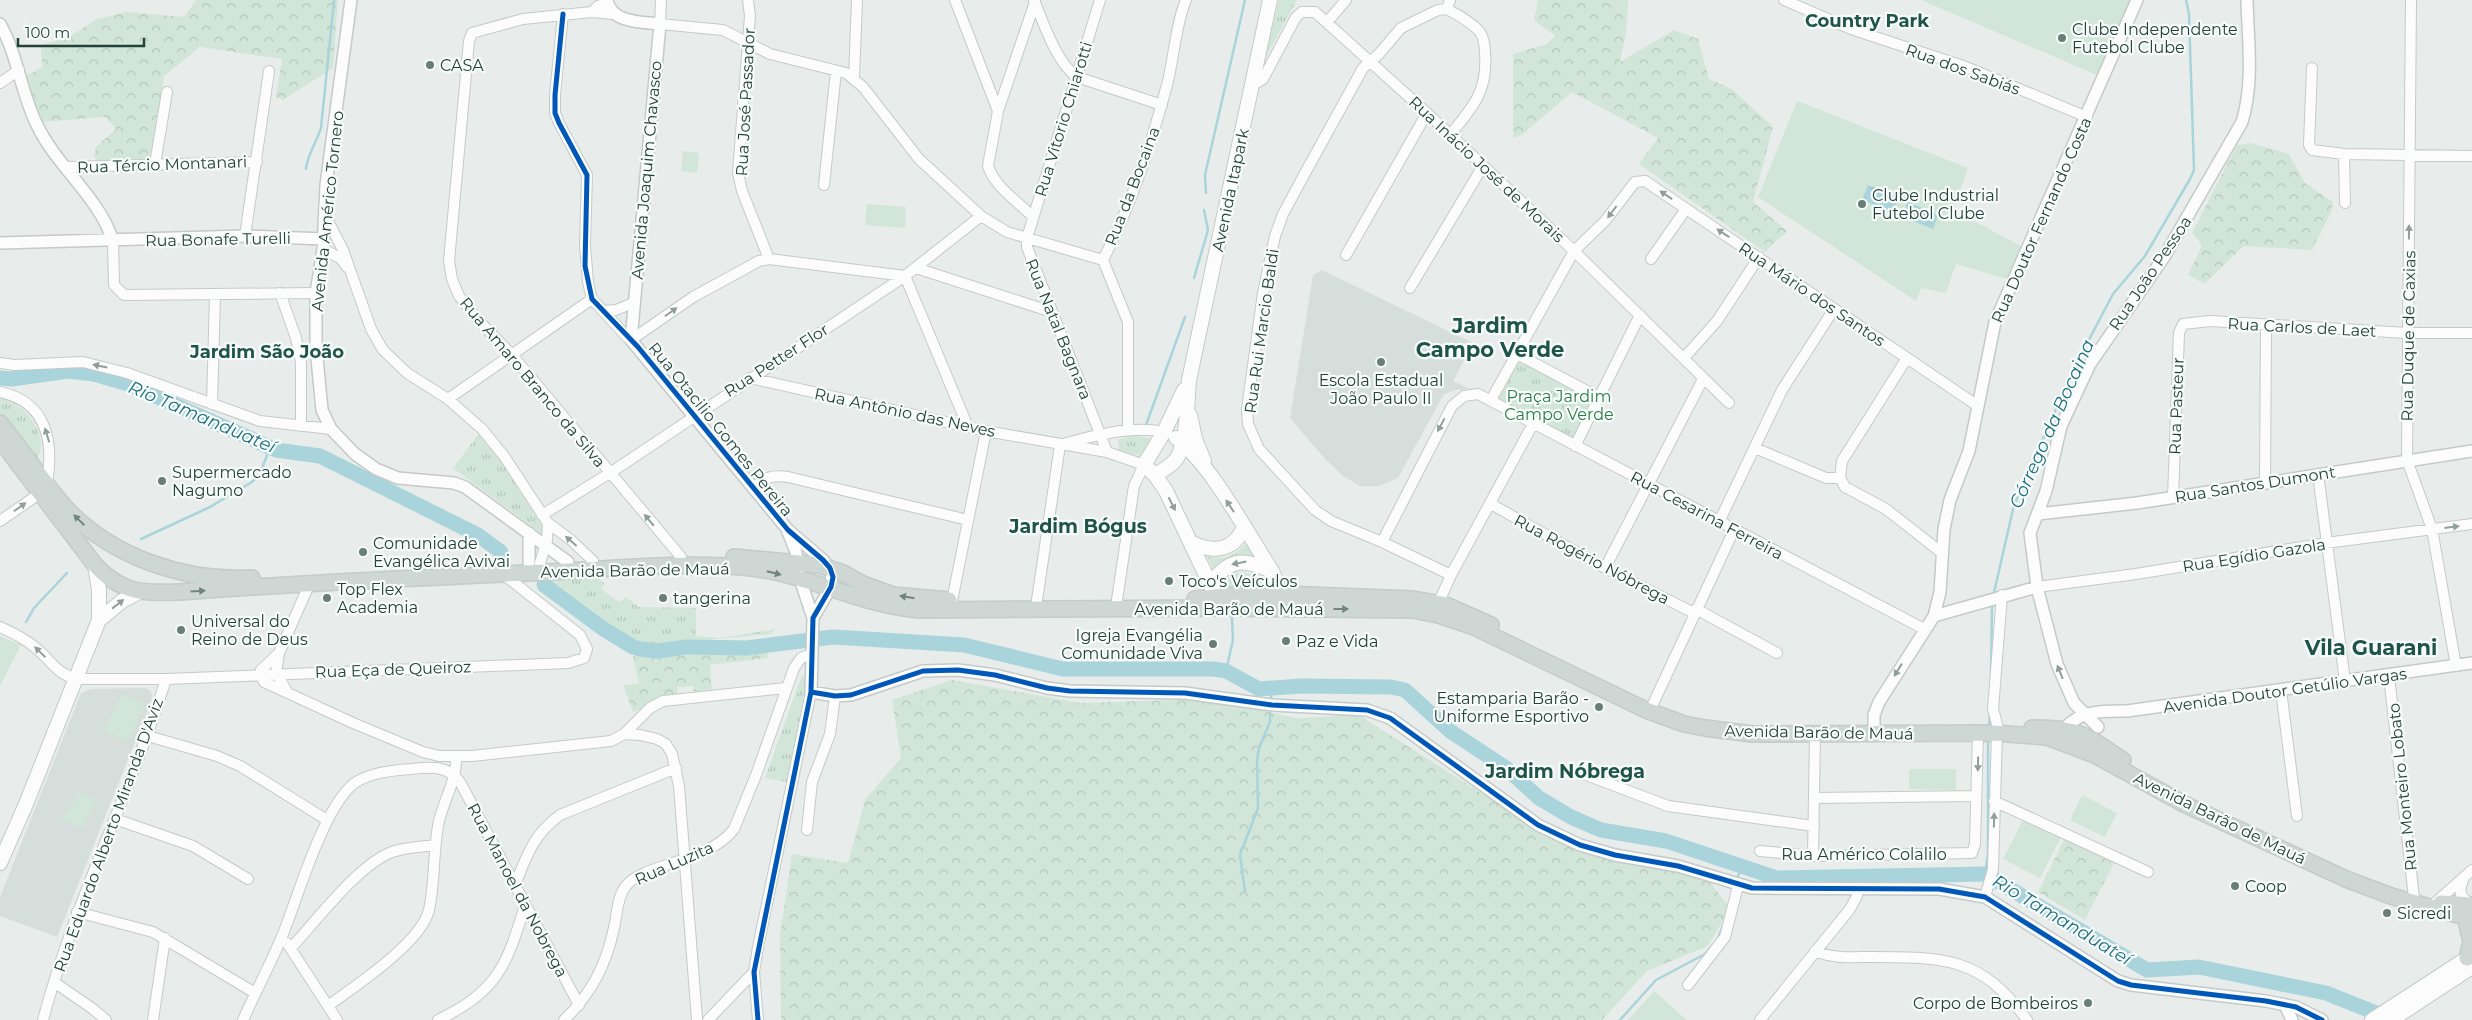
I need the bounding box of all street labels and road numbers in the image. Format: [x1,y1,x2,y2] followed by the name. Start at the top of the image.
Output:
[732,27,759,177] street label: Rua José Passador
[1031,39,1096,199] street label: Rua Vitorio Chiarotti
[1903,40,2023,99] street label: Rua dos Sabiás
[627,60,666,280] street label: Avenida Joaquim Chavasco
[1405,92,1568,247] street label: Rua Inácio José de Morais
[307,110,347,312] street label: Avenida Américo Tornero
[1987,114,2096,326] street label: Rua Doutor Fernando Costa
[1101,124,1164,248] street label: Rua da Bocaina
[1208,126,1253,253] street label: Avenida Itapark
[77,152,247,177] street label: Rua Tércio Montanari
[2105,213,2196,334] street label: Rua João Pessoa
[145,229,291,250] street label: Rua Bonafe Turelli
[1735,238,1889,351] street label: Rua Mário dos Santos
[1241,248,1282,415] street label: Rua Rui Marcio Baldi
[2398,250,2419,422] street label: Rua Duque de Caxias
[1022,256,1096,402] street label: Rua Natal Bagnara
[456,293,609,471] street label: Rua Amaro Branco da Silva
[2227,314,2377,341] street label: Rua Carlos de Laet
[721,320,832,401] street label: Rua Petter Flor
[644,338,797,520] street label: Rua Otacilio Gomes Pereira
[2165,357,2188,455] street label: Rua Pasteur
[813,384,997,441] street label: Rua Antônio das Neves
[2173,462,2337,507] street label: Rua Santos Dumont
[1627,467,1786,564] street label: Rua Cesarina Ferreira
[1511,510,1673,608] street label: Rua Rogério Nóbrega
[2181,535,2327,576] street label: Rua Egídio Gazola
[540,559,730,582] street label: Avenida Barão de Mauá
[1134,600,1324,619] street label: Avenida Barão de Mauá
[315,657,471,682] street label: Rua Eça de Queiroz
[2162,664,2408,717] street label: Avenida Doutor Getúlio Vargas
[50,696,167,975] street label: Rua Eduardo Alberto Miranda D'Aviz
[2384,702,2421,872] street label: Rua Monteiro Lobato
[1724,721,1914,744] street label: Avenida Barão de Mauá
[2131,768,2309,868] street label: Avenida Barão de Mauá
[464,800,572,980] street label: Rua Manoel da Nobrega
[632,838,716,889] street label: Rua Luzita
[1781,845,1947,864] street label: Rua Américo Colalilo

